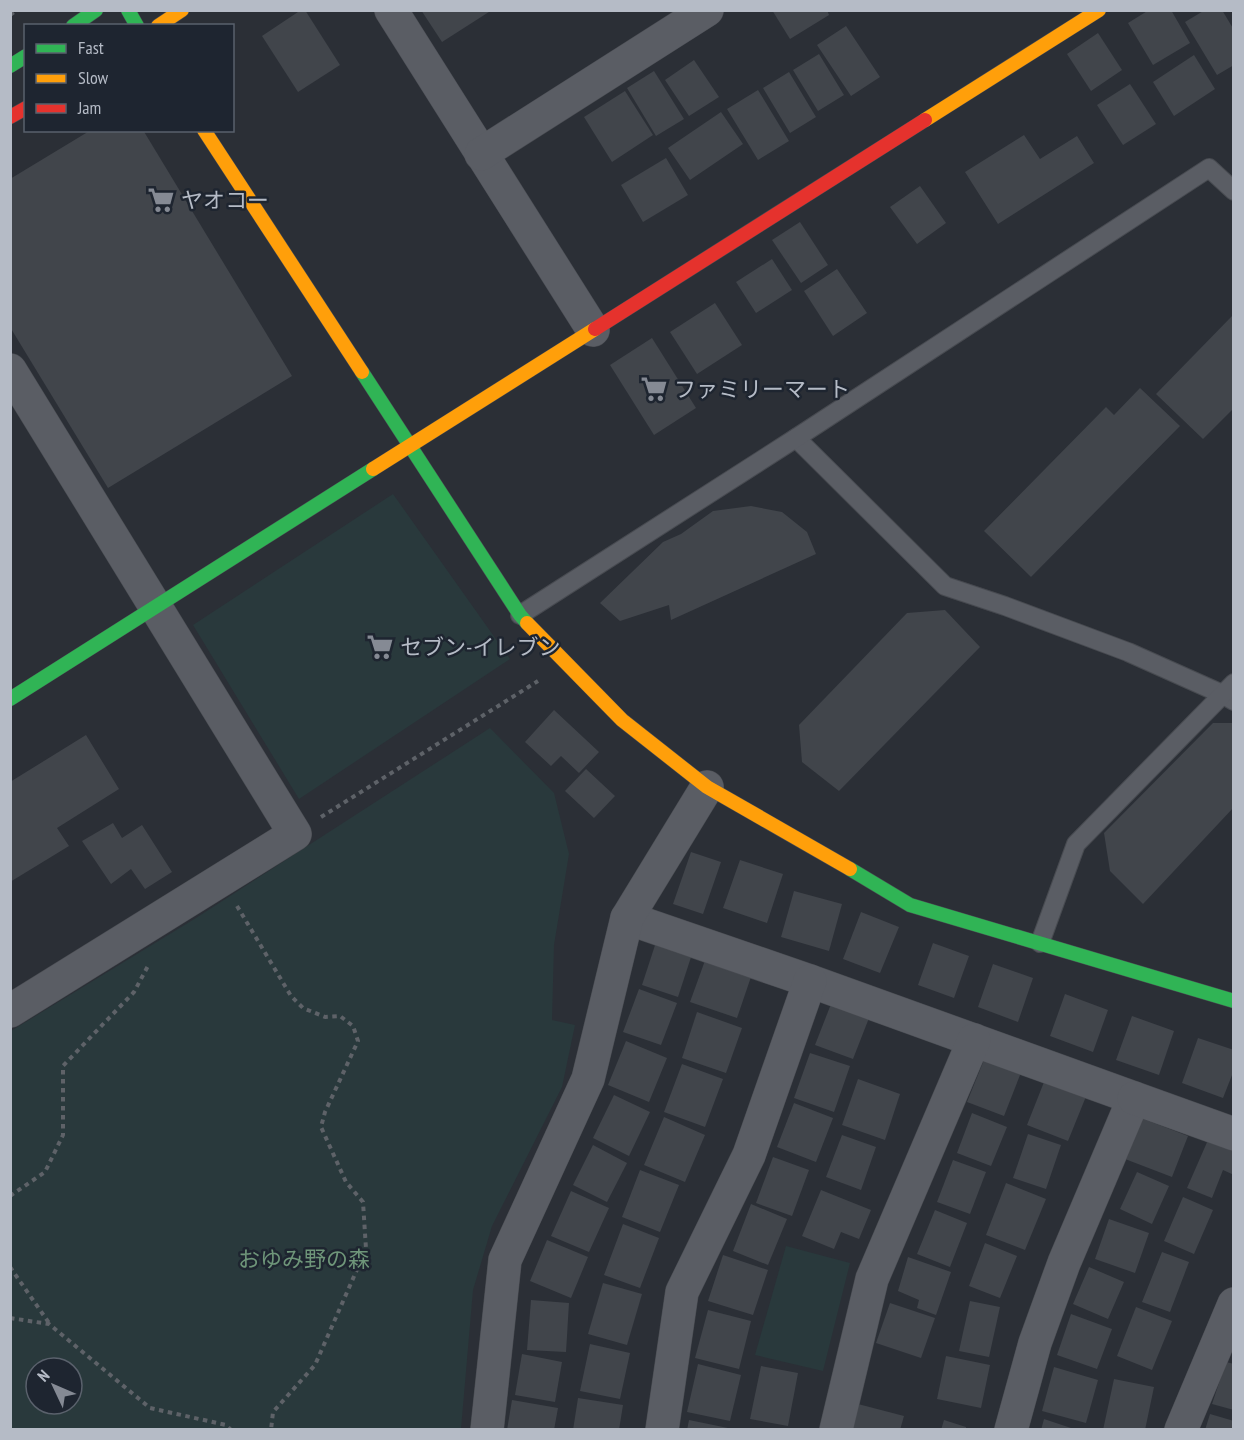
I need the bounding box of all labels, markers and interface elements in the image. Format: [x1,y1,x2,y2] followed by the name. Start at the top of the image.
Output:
[24,24,234,132] legend
[78,36,104,59] text: Fast
[78,66,109,89] text: Slow
[77,96,101,119] text: Jam
[146,185,176,215] supermarket icon: ヤオコー
[181,186,269,214] place label: ヤオコー
[639,374,669,404] supermarket icon: ファミリーマート
[674,375,850,403] place label: ファミリーマート
[365,632,395,662] supermarket icon: セブン-イレブン
[400,633,560,661] place label: セブン-イレブン
[238,1245,370,1273] park label: おゆみ野の森
[24,1356,84,1416] north arrow
[33,1366,53,1386] text: N

